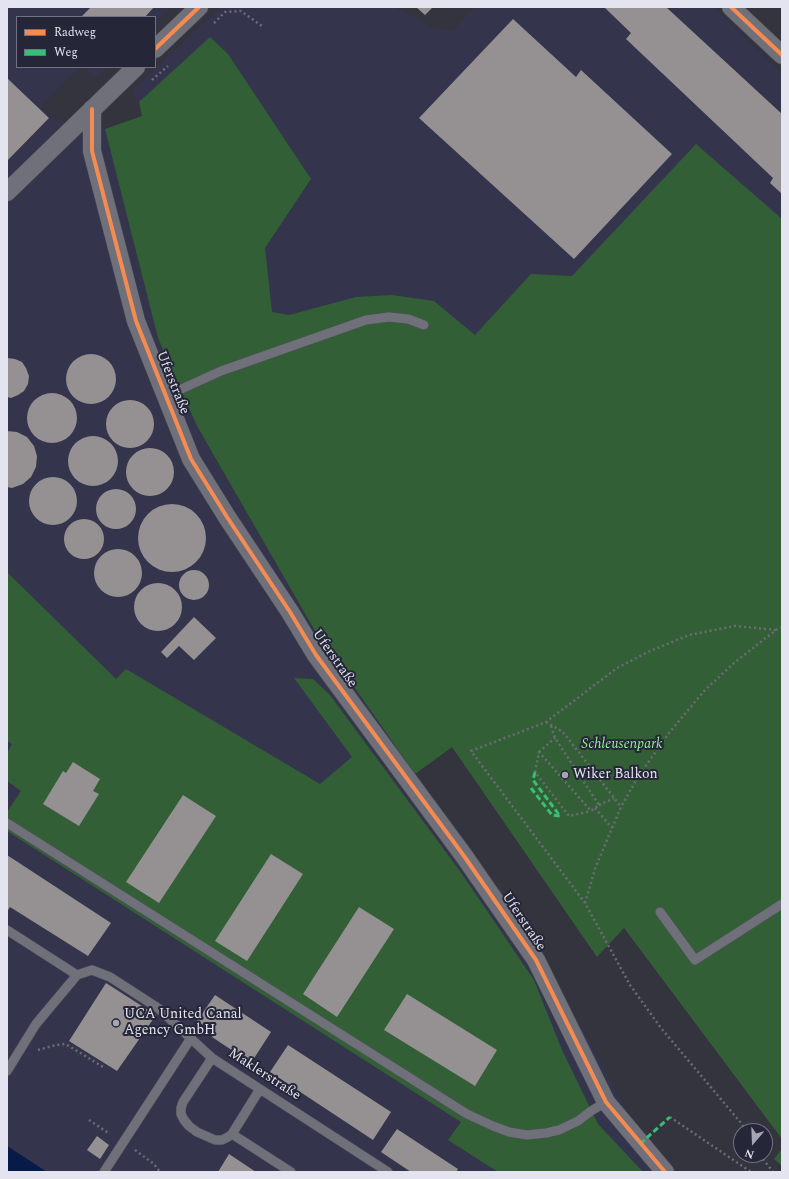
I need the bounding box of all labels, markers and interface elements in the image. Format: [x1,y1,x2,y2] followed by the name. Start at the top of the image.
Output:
[16,16,156,68] legend
[54,23,96,42] text: Radweg
[54,43,78,62] text: Weg
[152,349,192,417] street label: Uferstraße
[308,627,360,691] street label: Uferstraße
[581,737,663,753] park label: Schleusenpark
[573,767,658,783] place label: Wiker Balkon
[560,770,570,780] marker: Wiker Balkon
[497,889,549,955] street label: Uferstraße
[124,1007,242,1040] place label: UCA United Canal Agency GmbH
[111,1018,121,1028] marker: UCA United Canal Agency GmbH
[225,1045,303,1105] street label: Maklerstraße
[733,1123,773,1163] north arrow
[742,1144,756,1163] text: N

